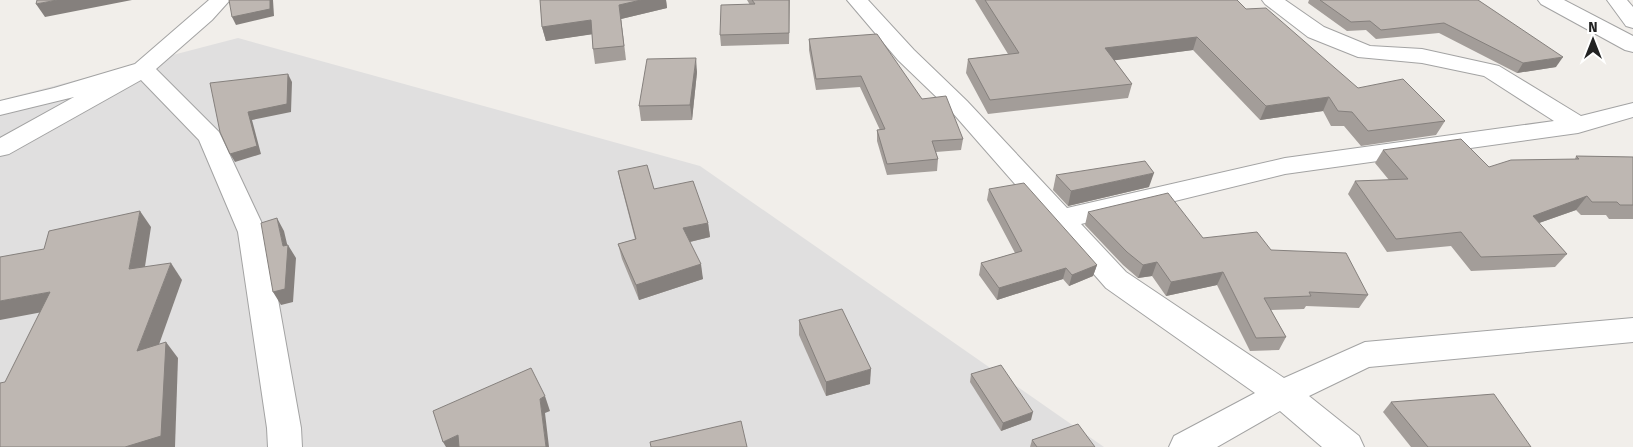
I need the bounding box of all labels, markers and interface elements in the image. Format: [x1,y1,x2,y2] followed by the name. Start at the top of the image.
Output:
[1568,15,1618,65] north arrow
[1588,19,1598,36] text: N

